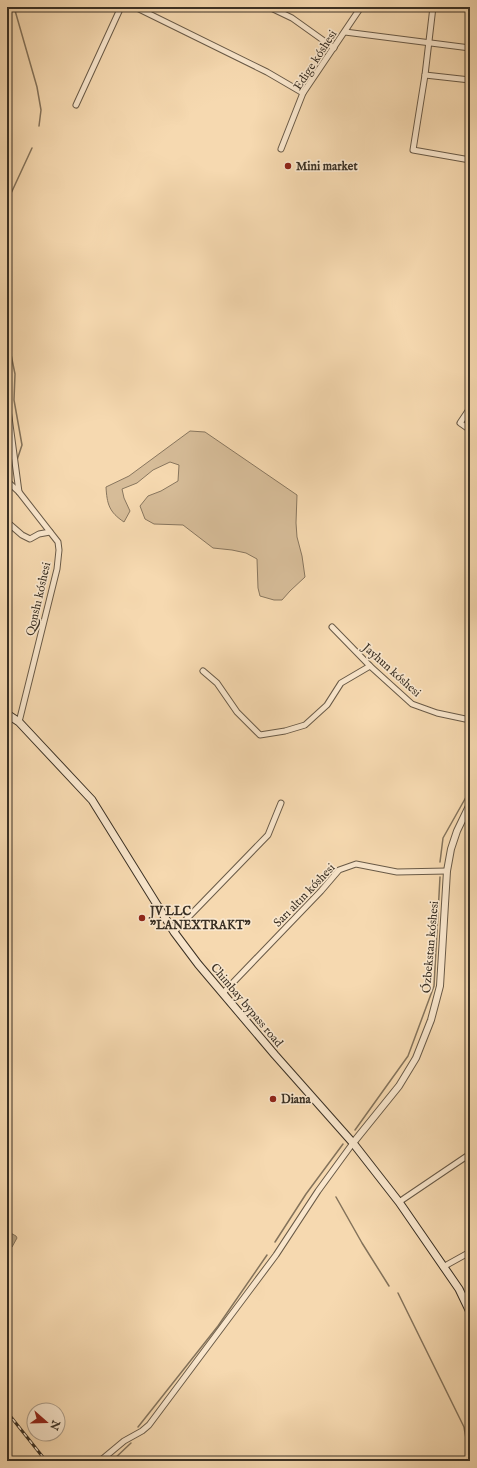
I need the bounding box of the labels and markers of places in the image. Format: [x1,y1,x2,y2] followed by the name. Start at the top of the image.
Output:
[296,159,358,174] place label: Mini market
[283,161,293,171] marker: Mini market
[148,904,250,933] place label: JV LLC "LANEXTRAKT"
[137,913,147,923] marker: JV LLC "LANEXTRAKT"
[281,1092,311,1107] place label: Diana
[268,1094,278,1104] marker: Diana

